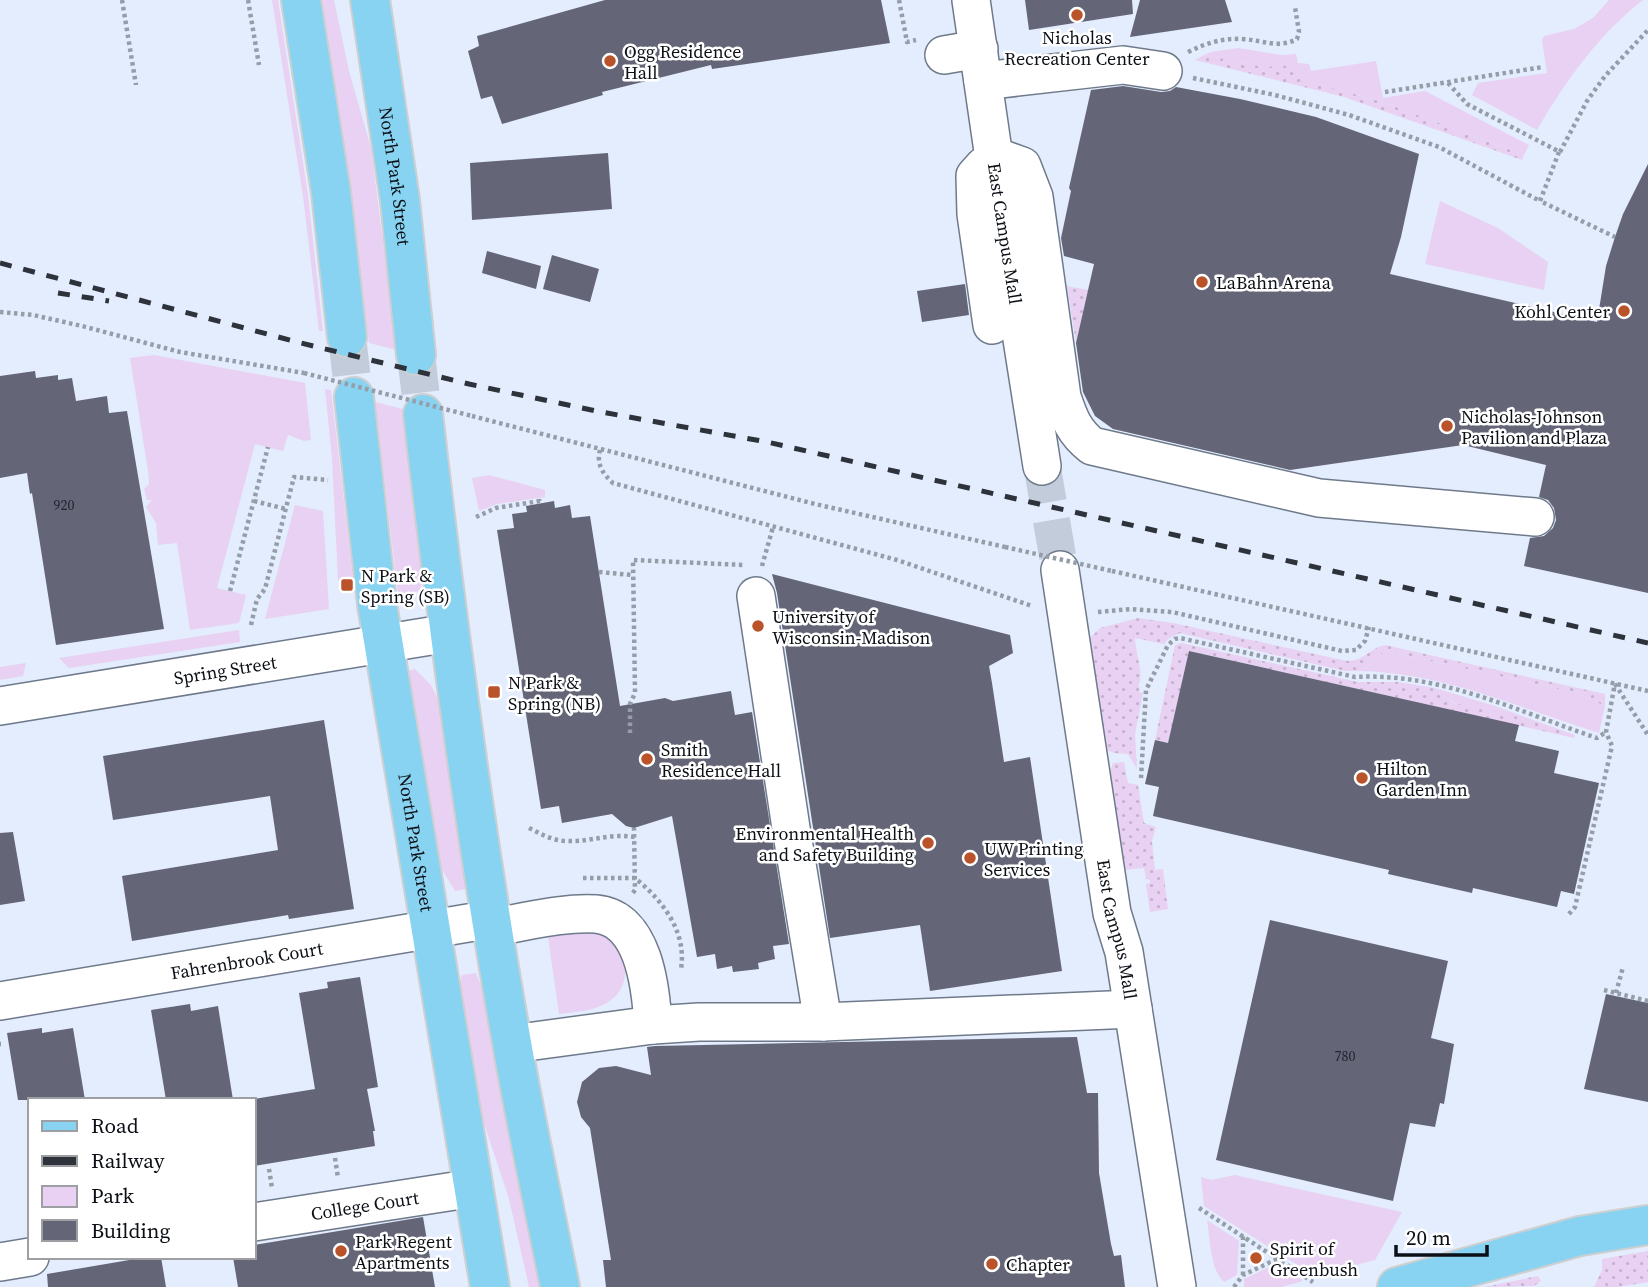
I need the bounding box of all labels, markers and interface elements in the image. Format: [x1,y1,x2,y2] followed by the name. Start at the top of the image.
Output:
[1069,7,1085,23] marker: Nicholas Recreation Center
[1004,25,1150,71] place label: Nicholas Recreation Center
[624,39,742,85] place label: Ogg Residence Hall
[602,53,618,69] marker: Ogg Residence Hall
[374,105,417,247] street label: North Park Street
[982,161,1029,306] street label: East Campus Mall
[1216,270,1332,295] place label: LaBahn Arena
[1194,274,1210,290] marker: LaBahn Arena
[1514,299,1610,324] place label: Kohl Center
[1616,303,1632,319] marker: Kohl Center
[1461,404,1608,450] place label: Nicholas-Johnson Pavilion and Plaza
[1439,418,1455,434] marker: Nicholas-Johnson Pavilion and Plaza
[54,495,75,515] house number: 920
[361,563,450,609] place label: N Park & Spring (SB)
[339,577,355,593] marker: N Park & Spring (SB)
[772,604,931,650] place label: University of Wisconsin-Madison
[750,618,766,634] marker: University of Wisconsin-Madison
[172,649,278,690] street label: Spring Street
[508,670,601,716] place label: N Park & Spring (NB)
[486,684,502,700] marker: N Park & Spring (NB)
[661,737,781,783] place label: Smith Residence Hall
[639,751,655,767] marker: Smith Residence Hall
[1376,756,1468,802] place label: Hilton Garden Inn
[1354,770,1370,786] marker: Hilton Garden Inn
[393,772,440,913] street label: North Park Street
[735,821,914,867] place label: Environmental Health and Safety Building
[920,835,936,851] marker: Environmental Health and Safety Building
[984,836,1083,882] place label: UW Printing Services
[962,850,978,866] marker: UW Printing Services
[1091,857,1144,1001] street label: East Campus Mall
[169,935,325,985] street label: Fahrenbrook Court
[1335,1046,1356,1066] house number: 780
[28,1098,256,1259] legend
[91,1111,139,1140] text: Road
[91,1146,165,1175] text: Railway
[91,1181,135,1210] text: Park
[309,1184,421,1226] street label: College Court
[1396,1214,1487,1258] scale bar
[91,1216,170,1245] text: Building
[1406,1223,1451,1252] text: 20 m
[355,1229,452,1275] place label: Park Regent Apartments
[1270,1236,1358,1282] place label: Spirit of Greenbush
[333,1243,349,1259] marker: Park Regent Apartments
[1248,1250,1264,1266] marker: Spirit of Greenbush
[1006,1252,1070,1277] place label: Chapter
[984,1256,1000,1272] marker: Chapter

